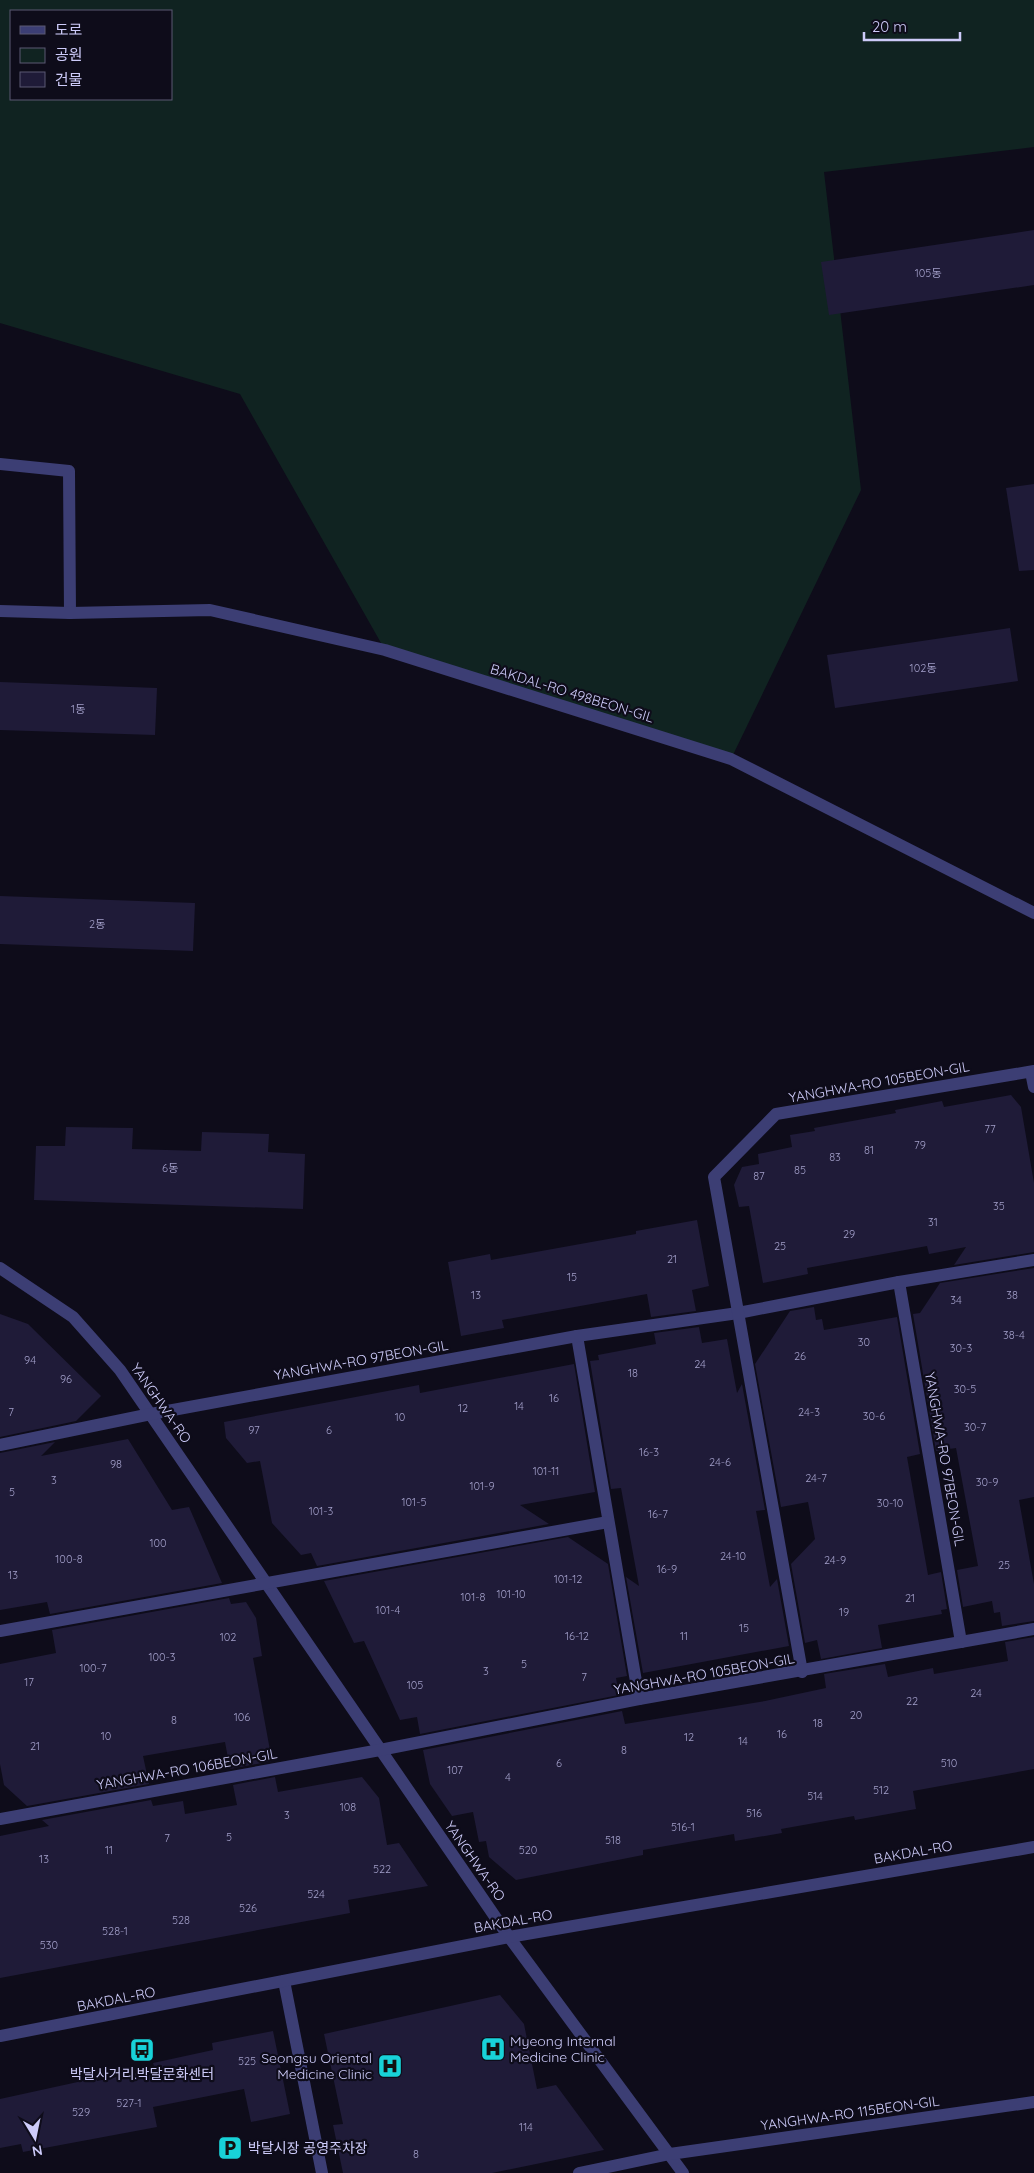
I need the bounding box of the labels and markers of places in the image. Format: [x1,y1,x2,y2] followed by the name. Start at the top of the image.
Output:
[510,2032,616,2066] place label: Myeong Internal Medicine Clinic
[480,2036,506,2062] hospital icon: Myeong Internal Medicine Clinic
[129,2037,155,2063] bus stop icon: 박달사거리.박달문화센터
[261,2049,372,2083] place label: Seongsu Oriental Medicine Clinic
[377,2053,403,2079] hospital icon: Seongsu Oriental Medicine Clinic
[70,2065,214,2083] place label: 박달사거리.박달문화센터
[217,2135,243,2161] parking icon: 박달시장 공영주차장
[248,2139,368,2157] place label: 박달시장 공영주차장

